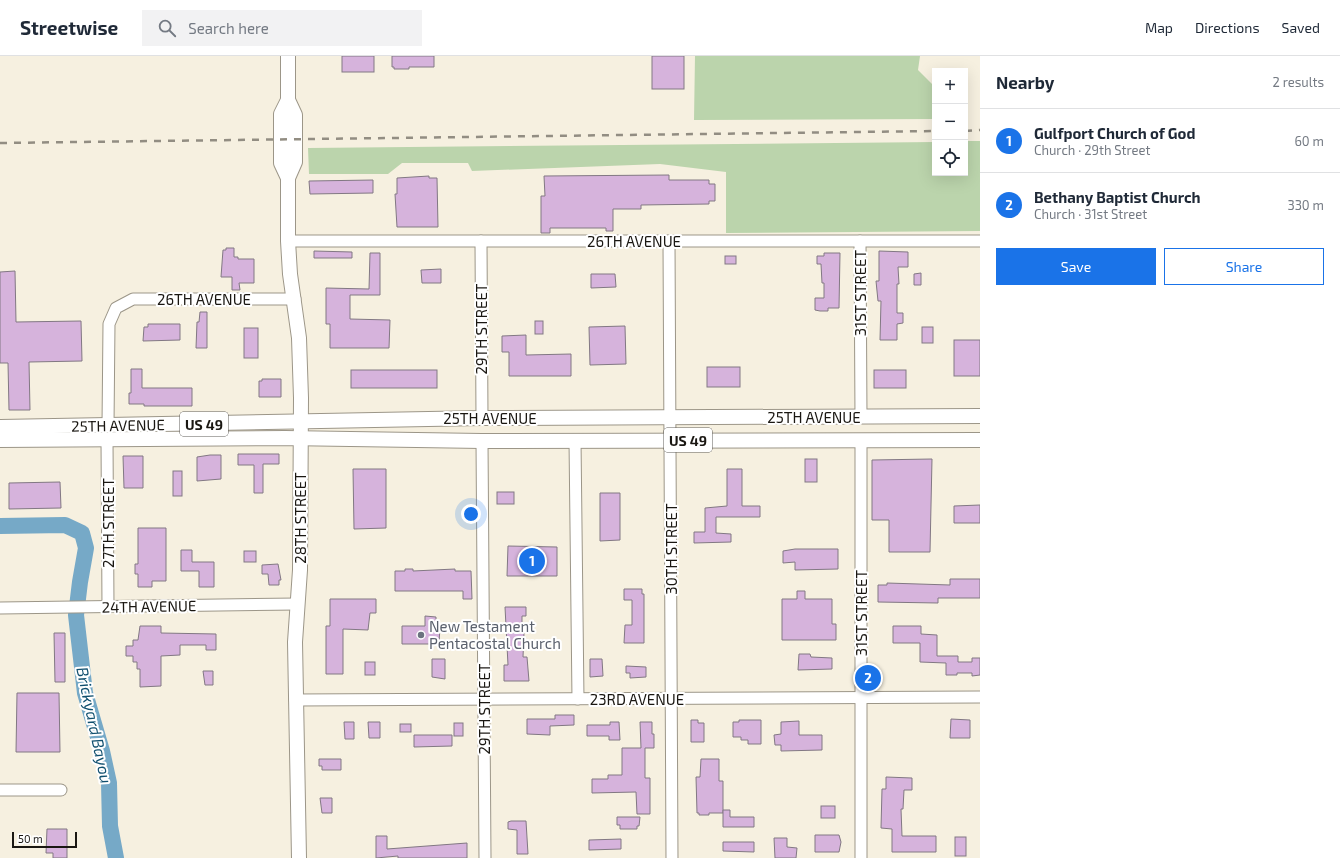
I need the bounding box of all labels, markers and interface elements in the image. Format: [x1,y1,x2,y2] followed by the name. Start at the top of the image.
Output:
[142,10,422,46] search box
[20,16,118,39] text: Streetwise
[156,17,178,39] icon: search
[188,19,269,37] text: Search here
[1145,19,1173,36] text: Map
[1195,19,1260,36] text: Directions
[1282,19,1320,36] text: Saved
[932,68,968,176] map controls
[932,68,968,104] button: +
[996,72,1054,92] text: Nearby
[1272,74,1324,90] text: 2 results
[932,104,968,140] button: −
[1034,124,1195,142] text: Gulfport Church of God
[1006,133,1012,149] text: 1
[1294,133,1324,149] text: 60 m
[932,140,968,176] button: locate
[1034,142,1150,158] text: Church · 29th Street
[1034,188,1201,206] text: Bethany Baptist Church
[1005,197,1013,213] text: 2
[1287,197,1324,213] text: 330 m
[1034,206,1147,222] text: Church · 31st Street
[587,232,681,250] street label: 26TH AVENUE
[996,248,1156,285] button: Save
[1164,248,1324,285] button: Share
[851,250,869,336] street label: 31ST STREET
[472,283,490,375] street label: 29TH STREET
[157,290,251,308] street label: 26TH AVENUE
[767,408,861,426] street label: 25TH AVENUE
[443,409,537,427] street label: 25TH AVENUE
[180,412,228,436] road number: US 49
[71,415,165,435] street label: 25TH AVENUE
[664,428,712,452] road number: US 49
[291,472,309,564] street label: 28TH STREET
[99,478,117,568] street label: 27TH STREET
[662,503,680,595] street label: 30TH STREET
[461,504,481,524] your location
[519,546,545,576] pin: 1
[852,570,870,656] street label: 31ST STREET
[102,596,196,616] street label: 24TH AVENUE
[429,617,561,652] place label: New Testament Pentacostal Church
[416,630,426,640] marker: New Testament Pentacostal Church
[475,663,493,755] street label: 29TH STREET
[855,663,881,693] pin: 2
[72,665,117,785] water label: Brickyard Bayou
[590,690,684,708] street label: 23RD AVENUE
[12,830,77,849] scale bar
[18,832,43,845] text: 50 m

